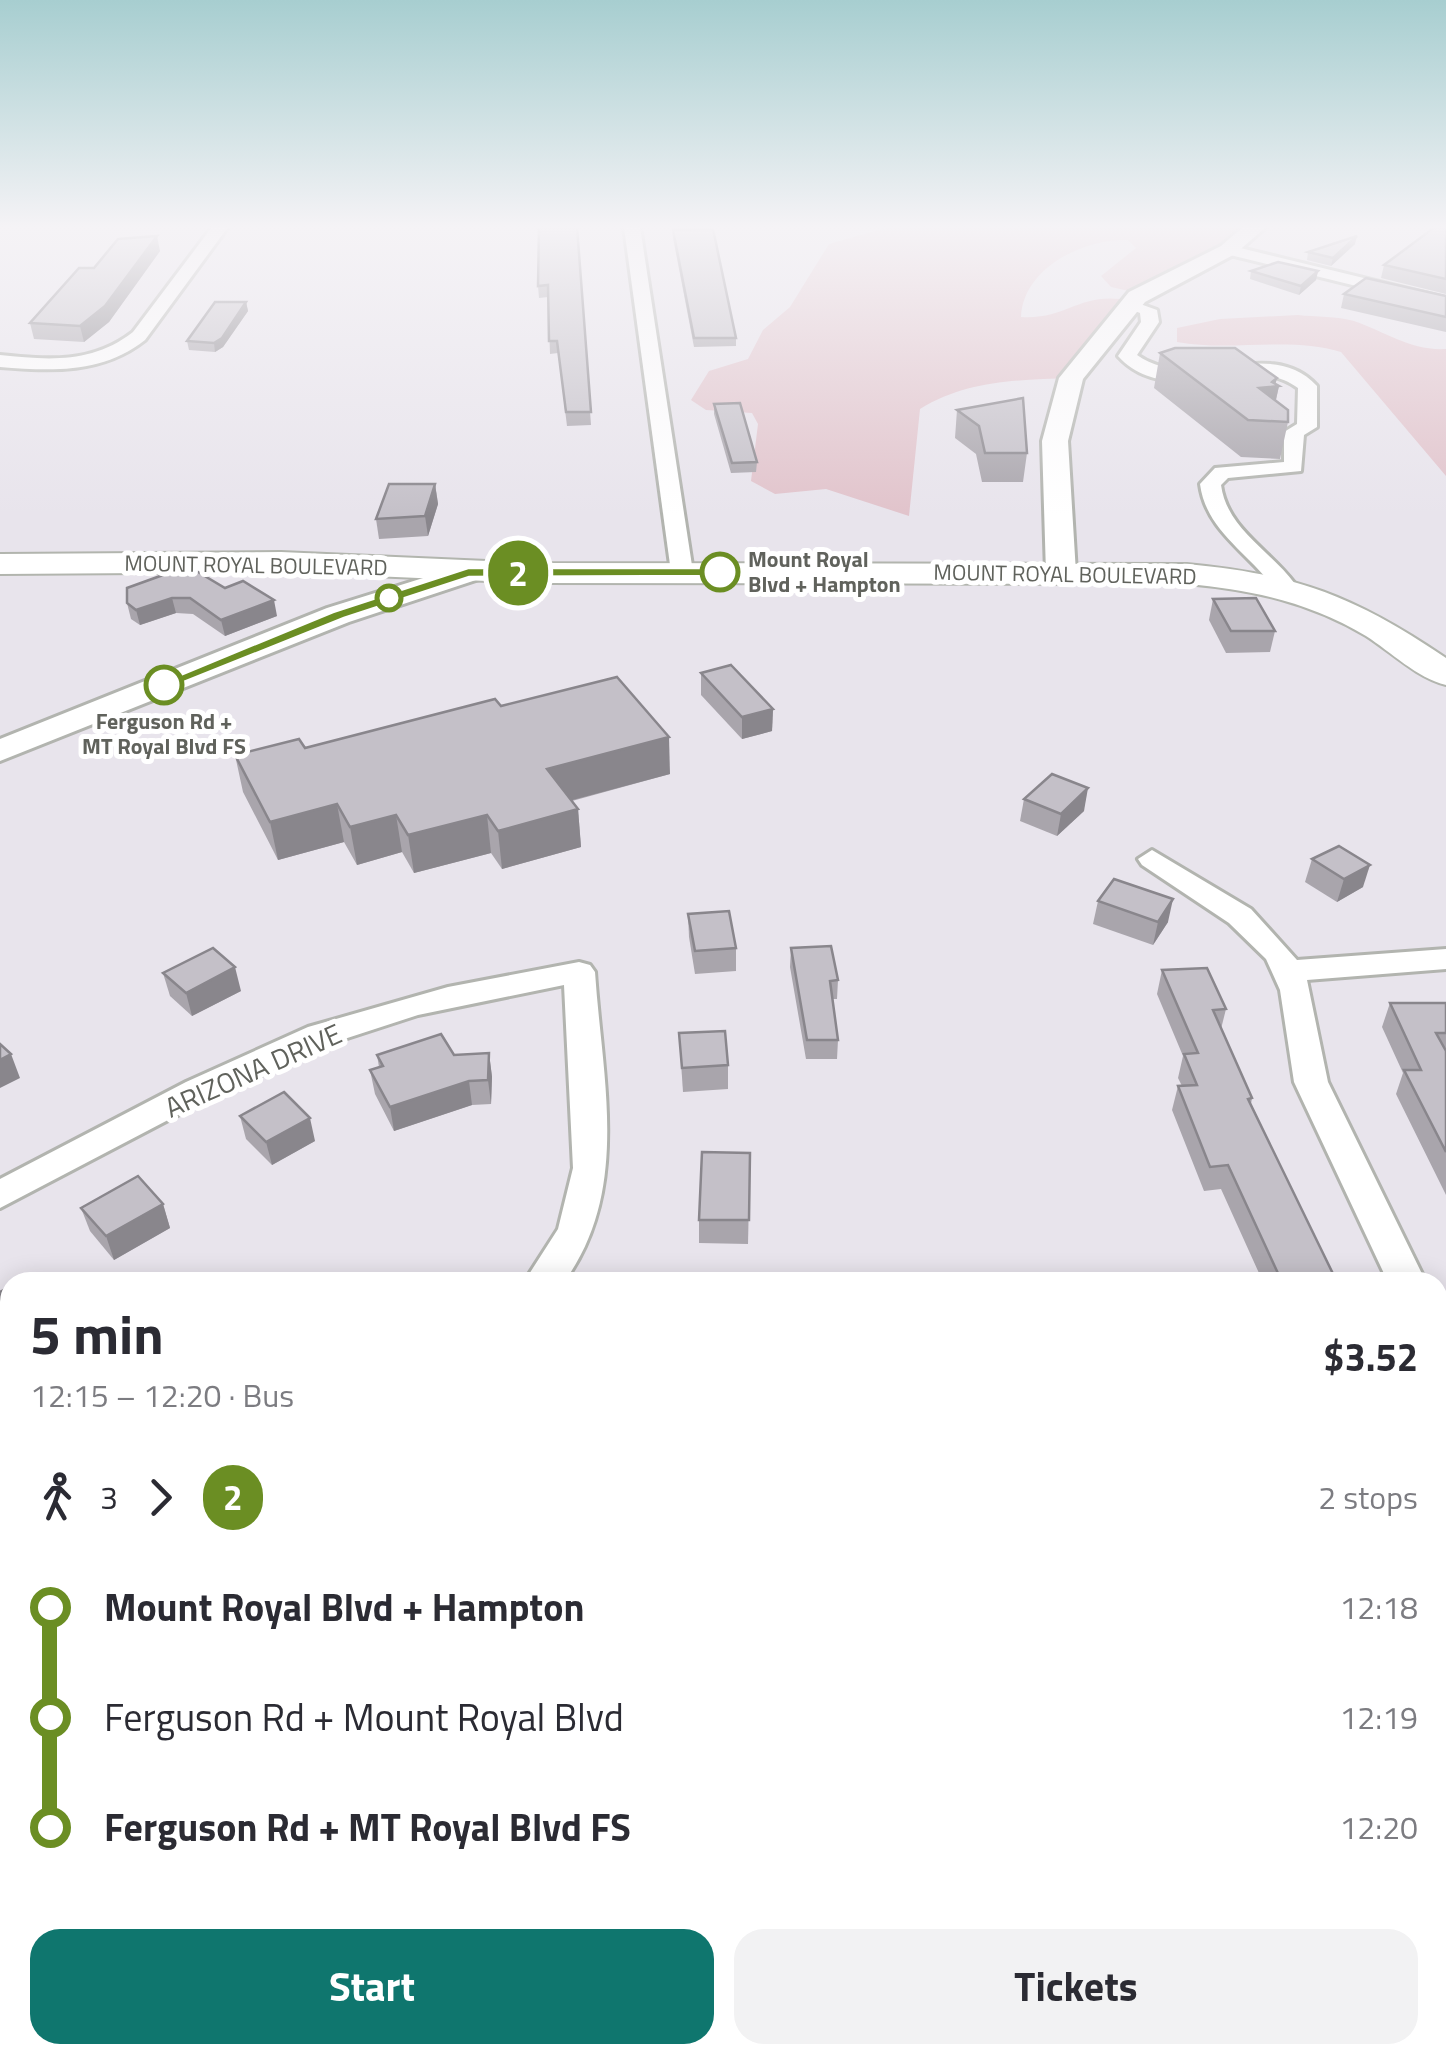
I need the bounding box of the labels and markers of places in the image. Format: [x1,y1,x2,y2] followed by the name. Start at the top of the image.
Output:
[748,542,901,601] place label: Mount Royal Blvd + Hampton
[701,553,739,591] marker: Mount Royal Blvd + Hampton
[376,585,402,611] unlabelled marker
[145,666,183,704] marker: Ferguson Rd + MT Royal Blvd FS
[82,704,246,763] place label: Ferguson Rd + MT Royal Blvd FS

